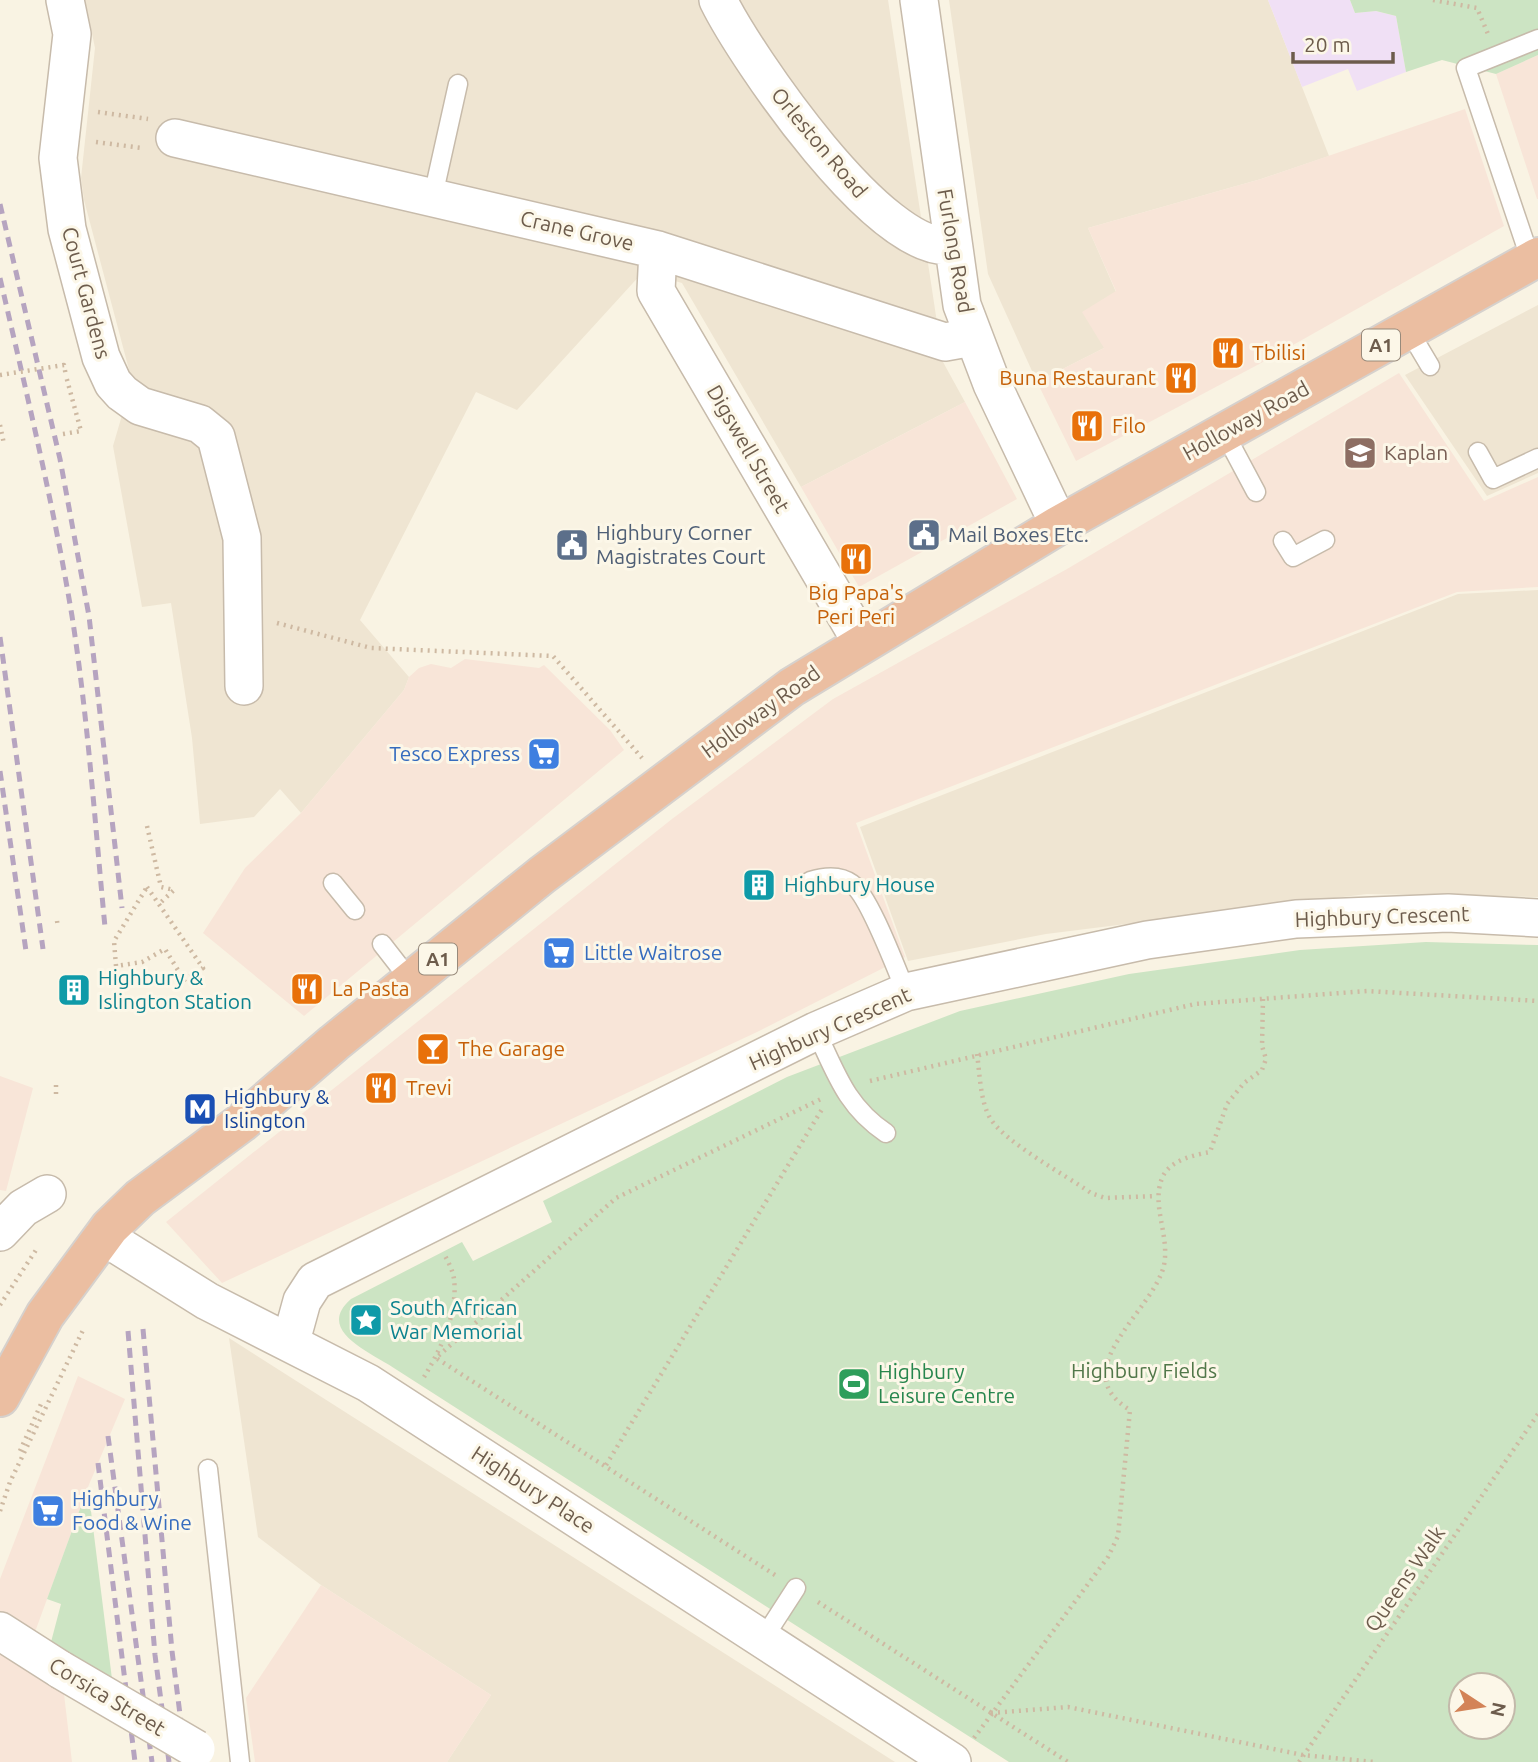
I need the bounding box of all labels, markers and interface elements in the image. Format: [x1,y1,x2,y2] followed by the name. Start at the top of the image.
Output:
[1293,21,1393,65] scale bar
[1304,32,1351,56] text: 20 m
[767,82,873,202] street label: Orleston Road
[933,187,979,315] street label: Furlong Road
[518,205,636,255] street label: Crane Grove
[58,224,116,361] street label: Court Gardens
[1362,330,1400,360] road number: A1
[1209,334,1247,372] restaurant icon: Tbilisi
[1252,340,1306,364] place label: Tbilisi
[1162,359,1200,397] restaurant icon: Buna Restaurant
[999,365,1156,389] place label: Buna Restaurant
[1178,376,1313,465] street label: Holloway Road
[703,380,795,517] street label: Digswell Street
[1068,407,1106,445] restaurant icon: Filo
[1112,413,1146,437] place label: Filo
[1341,434,1379,472] school or university icon: Kaplan
[1384,440,1448,464] place label: Kaplan
[905,516,943,554] public building icon: Mail Boxes Etc.
[596,520,765,568] place label: Highbury Corner Magistrates Court
[948,522,1089,546] place label: Mail Boxes Etc.
[553,526,591,564] public building icon: Highbury Corner Magistrates Court
[837,540,875,578] restaurant icon: Big Papa's Peri Peri
[808,580,904,628] place label: Big Papa's Peri Peri
[696,660,824,762] street label: Holloway Road
[525,735,563,773] supermarket icon: Tesco Express
[389,741,520,765] place label: Tesco Express
[740,866,778,904] building icon: Highbury House
[784,872,935,896] place label: Highbury House
[1294,901,1470,931] street label: Highbury Crescent
[540,934,578,972] supermarket icon: Little Waitrose
[584,940,722,964] place label: Little Waitrose
[419,944,457,974] road number: A1
[98,965,252,1013] place label: Highbury & Islington Station
[288,970,326,1008] restaurant icon: La Pasta
[55,971,93,1009] building icon: Highbury & Islington Station
[332,976,410,1000] place label: La Pasta
[745,982,914,1075] street label: Highbury Crescent
[414,1030,452,1068] bar icon: The Garage
[458,1036,565,1060] place label: The Garage
[362,1069,400,1107] restaurant icon: Trevi
[406,1075,452,1099] place label: Trevi
[224,1084,329,1132] place label: Highbury & Islington
[181,1090,219,1128] metro station icon: Highbury & Islington
[390,1295,522,1343] place label: South African War Memorial
[347,1301,385,1339] place icon: South African War Memorial
[1071,1358,1217,1382] park label: Highbury Fields
[878,1359,1015,1407] place label: Highbury Leisure Centre
[835,1365,873,1403] sports icon: Highbury Leisure Centre
[468,1441,599,1538] street label: Highbury Place
[72,1486,192,1534] place label: Highbury Food & Wine
[29,1492,67,1530] supermarket icon: Highbury Food & Wine
[1359,1521,1450,1636] street label: Queens Walk
[45,1652,170,1740] street label: Corsica Street
[1447,1671,1517,1741] north arrow
[1486,1700,1511,1719] text: N

